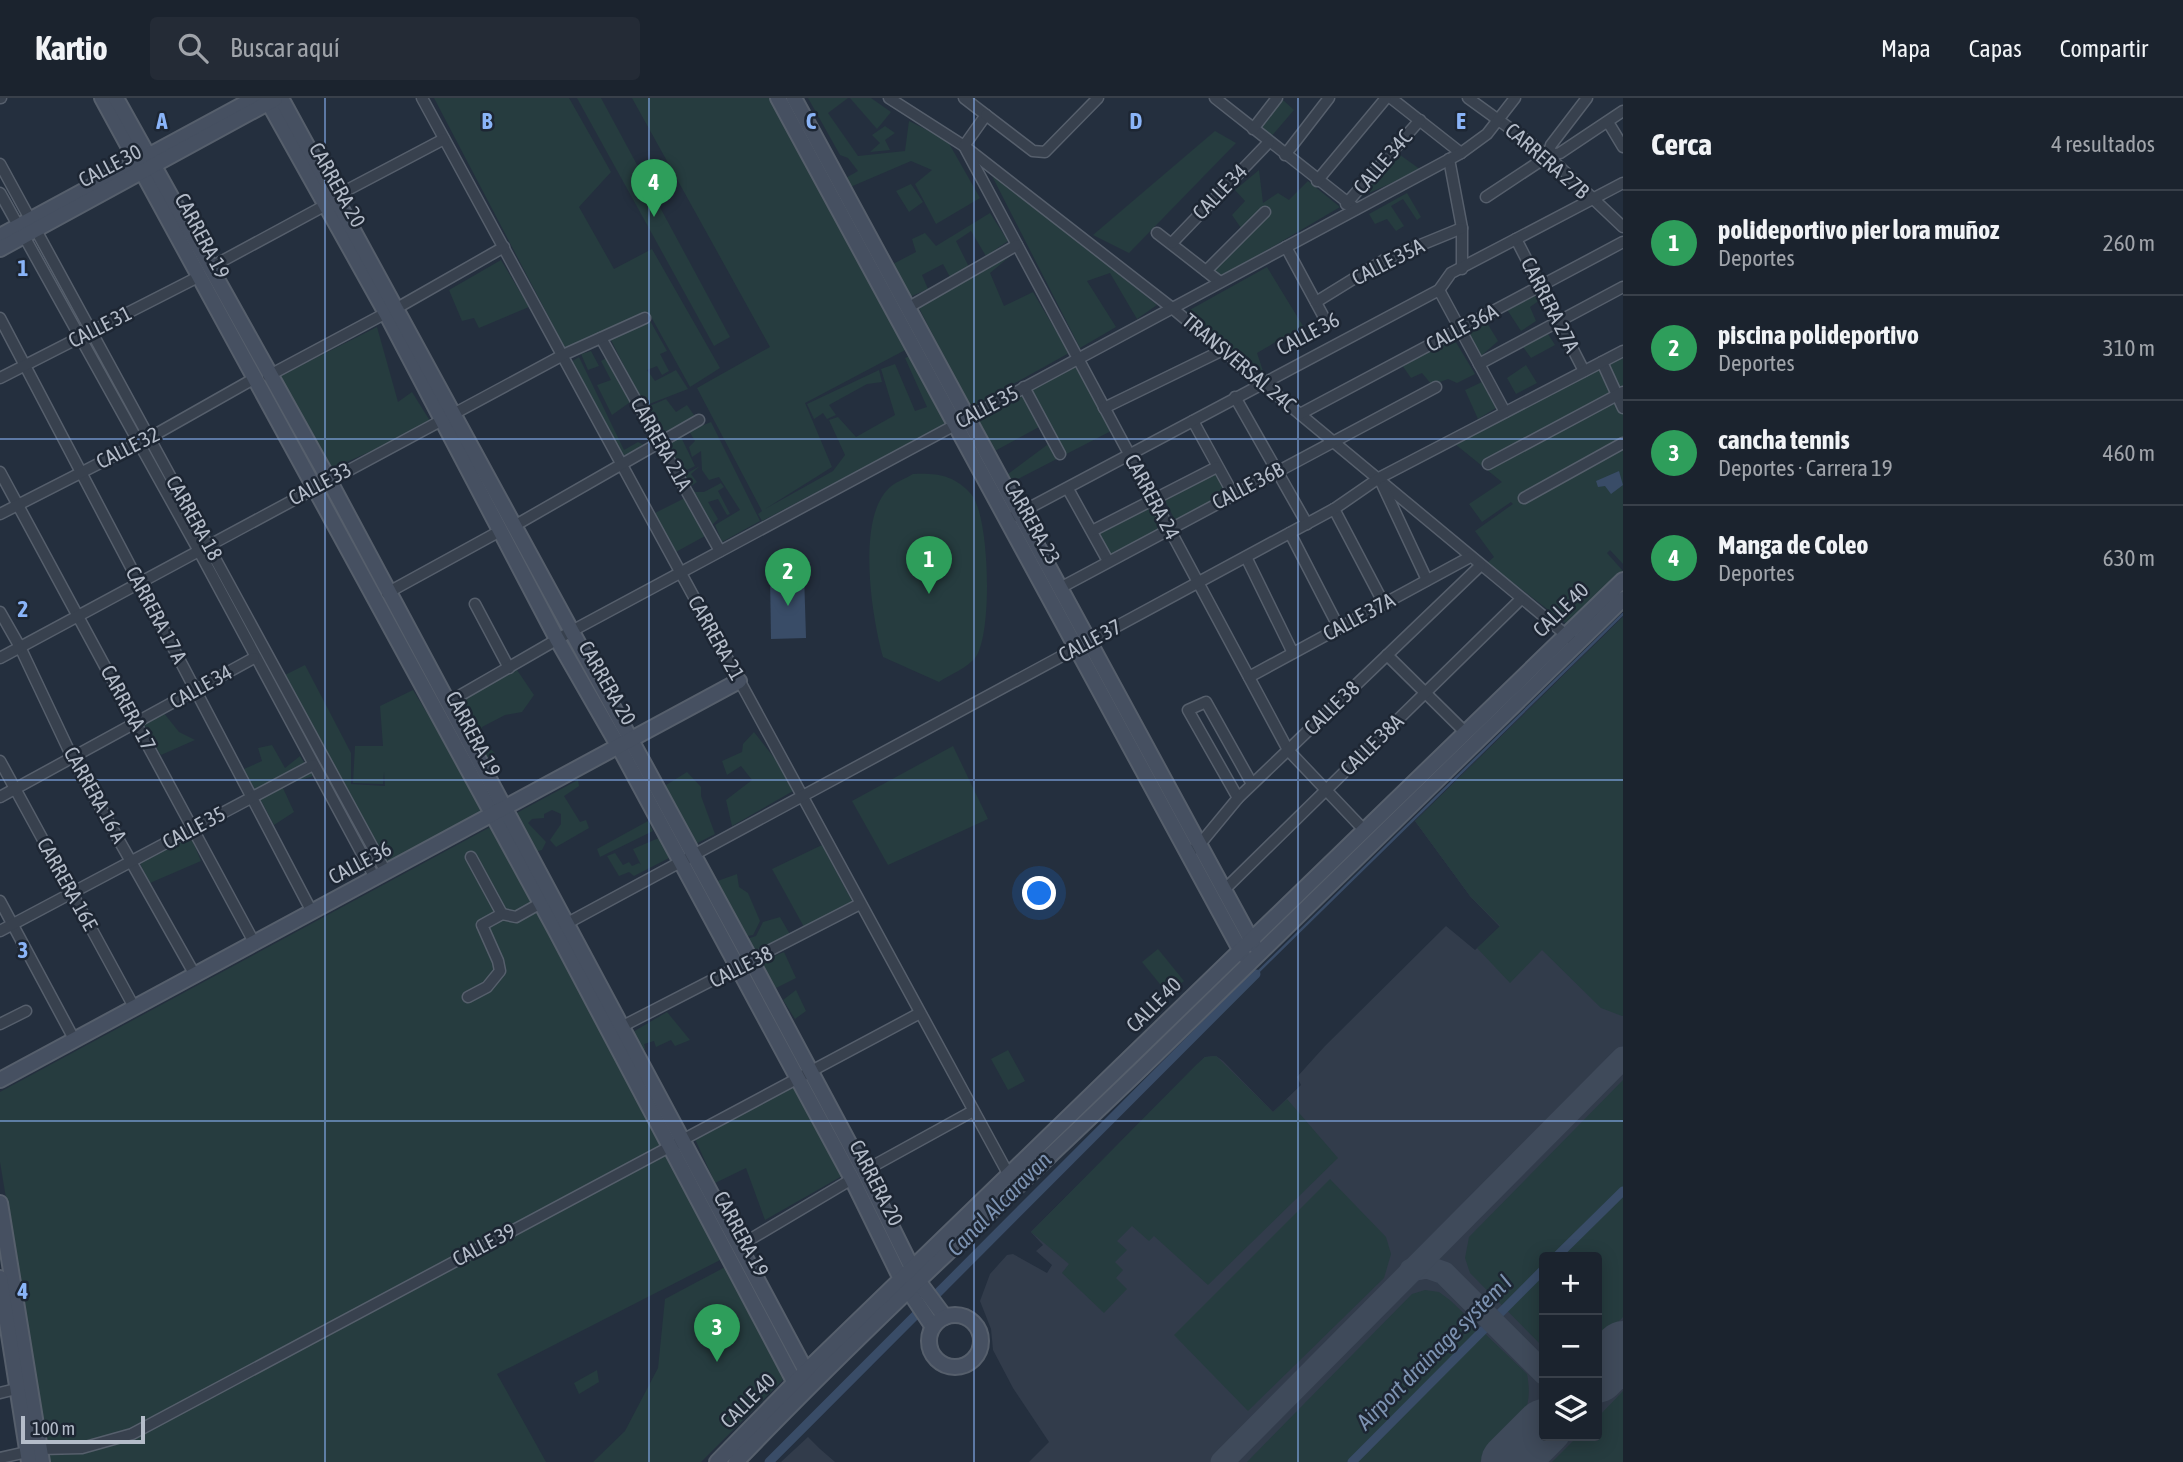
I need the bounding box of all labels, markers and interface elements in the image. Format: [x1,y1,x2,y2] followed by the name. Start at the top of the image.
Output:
[150,17,640,80] search box
[35,29,108,67] text: Kartio
[174,29,212,67] icon: search
[230,33,340,63] text: Buscar aquí
[1881,35,1931,62] text: Mapa
[1969,35,2022,62] text: Capas
[2060,35,2148,62] text: Compartir
[155,108,168,134] text: A
[482,108,493,134] text: B
[806,108,817,134] text: C
[1130,108,1143,134] text: D
[1456,108,1466,134] text: E
[1501,117,1594,203] street label: CARRERA 27B
[1348,124,1417,198] street label: CALLE 34C
[1651,127,1712,161] text: Cerca
[2051,131,2155,157] text: 4 resultados
[305,138,371,231] street label: CARRERA 20
[74,139,145,192] street label: CALLE 30
[631,159,677,217] pin: 4
[1187,159,1251,224] street label: CALLE 34
[170,189,235,282] street label: CARRERA 19
[1718,215,1999,245] text: polideportivo pier lora muñoz
[1669,230,1679,256] text: 1
[2103,230,2155,256] text: 260 m
[1347,232,1428,289] street label: CALLE 35A
[1718,245,1795,271] text: Deportes
[1517,253,1585,357] street label: CARRERA 27A
[18,255,29,281] text: 1
[1422,298,1502,356] street label: CALLE 36A
[64,300,135,352] street label: CALLE 31
[1272,307,1343,360] street label: CALLE 36
[1178,308,1301,417] street label: TRANSVERSAL 24C
[1718,320,1919,350] text: piscina polideportivo
[1669,335,1679,361] text: 2
[2103,335,2155,361] text: 310 m
[1718,350,1795,376] text: Deportes
[951,380,1022,433] street label: CALLE 35
[626,392,698,495] street label: CARRERA 21A
[92,421,163,473] street label: CALLE 32
[1718,425,1850,455] text: cancha tennis
[1669,440,1679,466] text: 3
[2103,440,2155,466] text: 460 m
[1120,450,1185,543] street label: CARRERA 24
[1718,455,1893,481] text: Deportes · Carrera 19
[1208,456,1287,514] street label: CALLE 36B
[284,457,355,510] street label: CALLE 33
[162,471,228,564] street label: CARRERA 18
[1000,475,1066,568] street label: CARRERA 23
[1718,530,1869,560] text: Manga de Coleo
[906,536,952,594] pin: 1
[1669,545,1679,571] text: 4
[2103,545,2155,571] text: 630 m
[765,548,811,606] pin: 2
[1718,560,1795,586] text: Deportes
[121,562,193,668] street label: CARRERA 17 A
[1528,577,1593,641] street label: CALLE 40
[1319,587,1399,645] street label: CALLE 37A
[684,591,750,684] street label: CARRERA 21
[18,596,28,622] text: 2
[1054,614,1125,667] street label: CALLE 37
[574,636,642,729] street label: CARRERA 20
[165,659,236,713] street label: CALLE 34
[96,661,161,754] street label: CARRERA 17
[1299,675,1364,739] street label: CALLE 38
[441,687,506,780] street label: CARRERA 19
[1335,708,1408,780] street label: CALLE 38A
[60,742,132,847] street label: CARRERA 16 A
[158,801,229,854] street label: CALLE 35
[33,833,103,934] street label: CARRERA 16E
[324,836,395,889] street label: CALLE 36
[1022,876,1056,910] your location
[18,937,28,963] text: 3
[705,940,776,992] street label: CALLE 38
[1121,972,1186,1037] street label: CALLE 40
[845,1136,909,1230] street label: CARRERA 20
[942,1147,1056,1261] water label: Canal Alcaravan
[709,1187,774,1280] street label: CARRERA 19
[448,1218,519,1271] street label: CALLE 39
[1539,1252,1602,1441] map controls
[1539,1252,1602,1315] button: +
[1350,1269,1517,1436] water label: Airport drainage system I
[17,1278,29,1304] text: 4
[694,1304,740,1362] pin: 3
[1539,1315,1602,1378] button: −
[715,1368,780,1433] street label: CALLE 40
[1539,1378,1602,1441] button: layers
[21,1413,145,1445] scale bar
[32,1417,75,1439] text: 100 m

